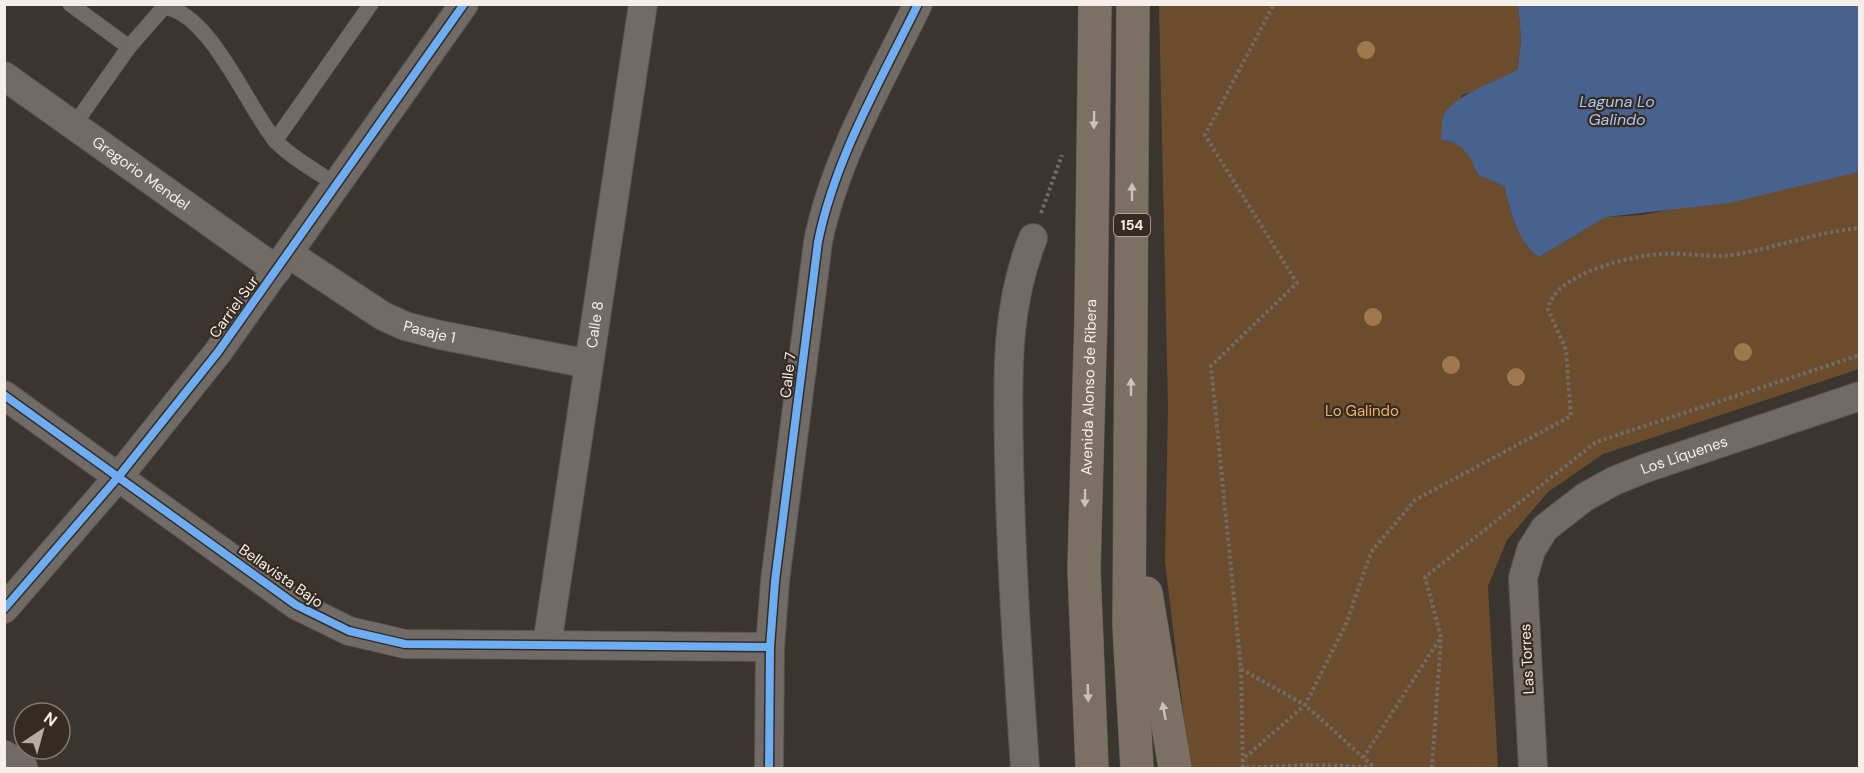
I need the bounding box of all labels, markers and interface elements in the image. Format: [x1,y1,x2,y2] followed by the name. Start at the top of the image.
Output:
[1579,91,1655,130] water label: Laguna Lo Galindo
[1089,110,1099,129] one-way arrow
[88,132,194,215] street label: Gregorio Mendel
[1127,182,1137,201] one-way arrow
[1114,214,1150,236] road number: 154
[205,272,264,342] street label: Carriel Sur
[1077,299,1101,476] street label: Avenida Alonso de Ribera
[582,300,608,349] street label: Calle 8
[401,316,457,348] street label: Pasaje 1
[775,351,801,399] street label: Calle 7
[1126,377,1136,396] one-way arrow
[1325,401,1399,421] park label: Lo Galindo
[1638,431,1730,479] street label: Los Líquenes
[1080,489,1090,508] one-way arrow
[235,540,327,613] street label: Bellavista Bajo
[1515,623,1539,695] street label: Las Torres
[1083,684,1093,703] one-way arrow
[12,701,72,761] north arrow
[1160,701,1169,720] one-way arrow
[40,707,61,731] text: N

